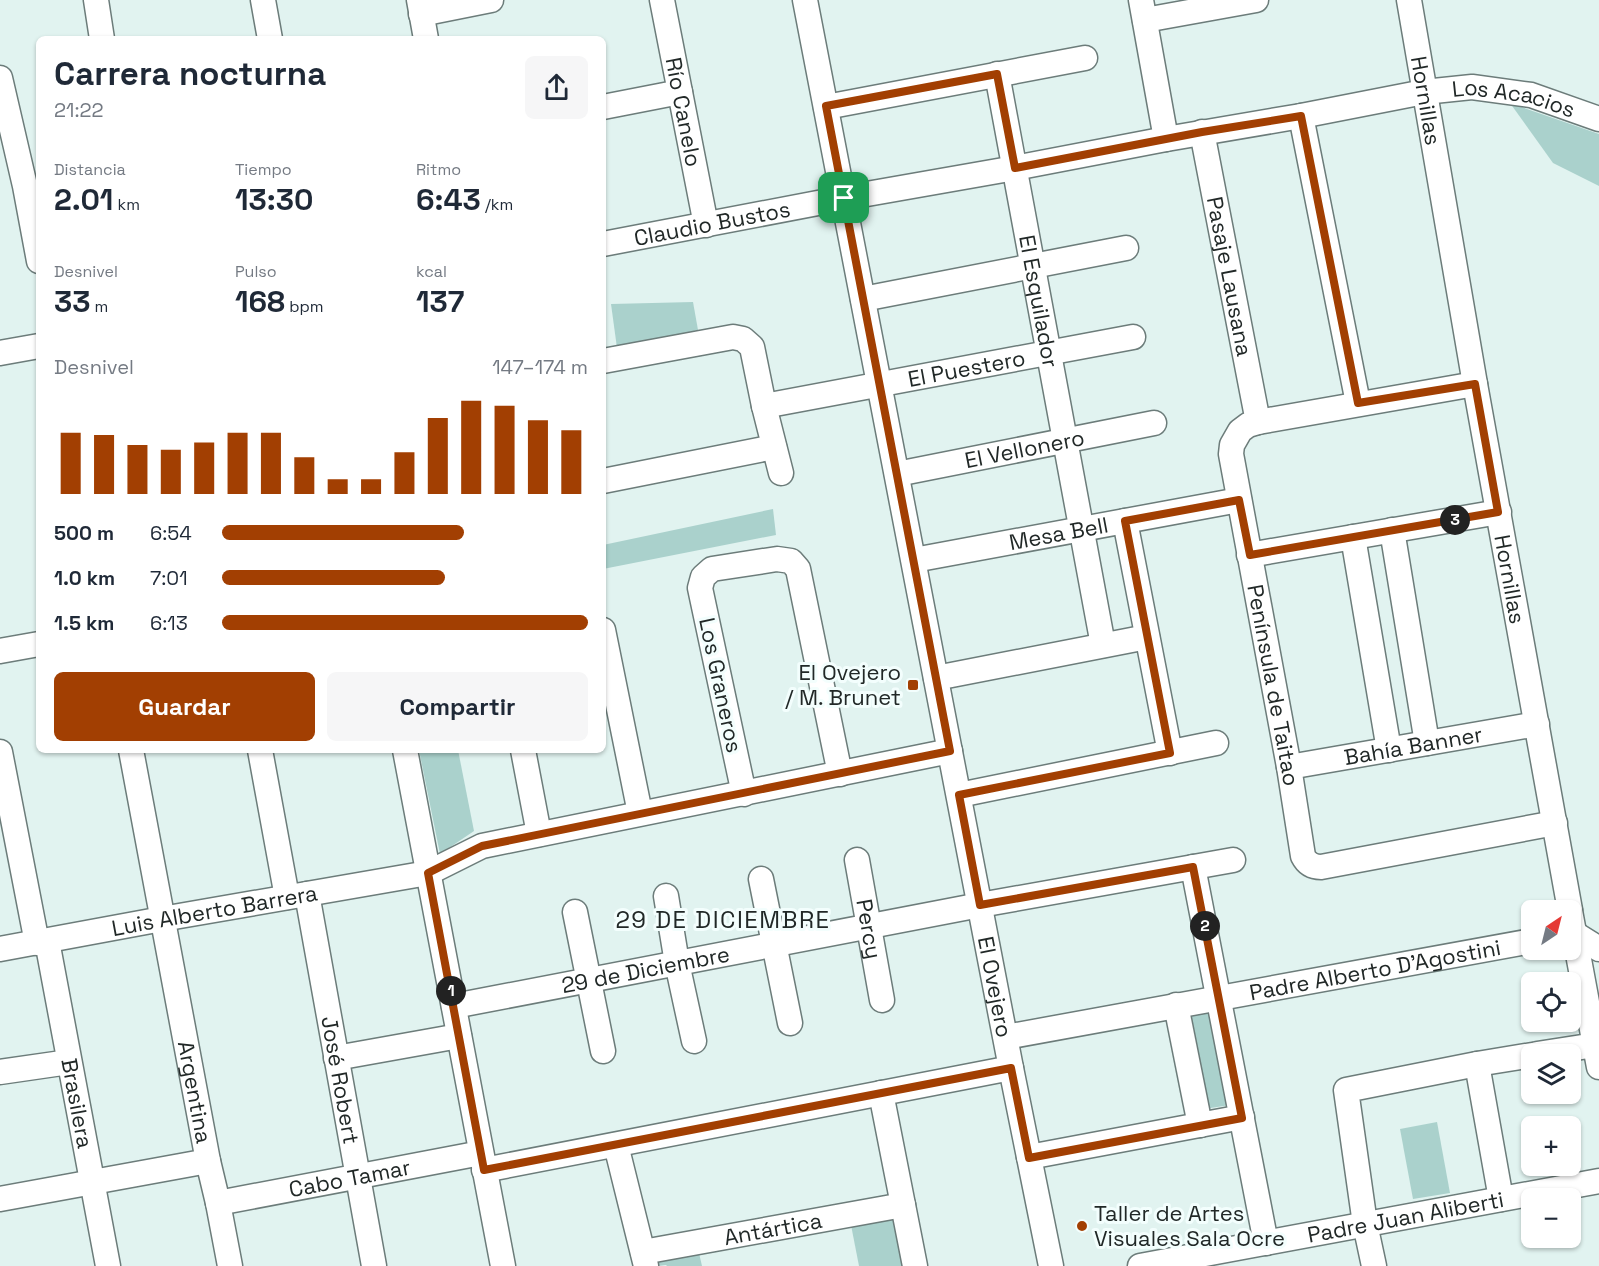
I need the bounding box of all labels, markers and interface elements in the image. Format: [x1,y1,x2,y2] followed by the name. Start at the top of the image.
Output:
[54,53,326,95] text: Carrera nocturna
[1405,54,1448,147] street label: Hornillas
[660,55,708,169] street label: Río Canelo
[525,56,588,119] button: share
[1451,73,1579,124] street label: Los Acacios
[54,97,104,123] text: 21:22
[54,159,126,180] text: Distancia
[235,159,292,180] text: Tiempo
[416,159,461,180] text: Ritmo
[818,172,869,223] pin
[54,180,113,219] text: 2.01
[235,180,313,219] text: 13:30
[416,180,481,219] text: 6:43
[827,181,860,214] icon: arrive
[113,194,140,215] text: km
[481,194,513,215] text: /km
[1201,194,1259,359] street label: Pasaje Lausana
[632,195,793,252] street label: Claudio Bustos
[1013,233,1065,370] street label: El Esquilador
[54,261,118,282] text: Desnivel
[235,261,277,282] text: Pulso
[416,261,447,282] text: kcal
[54,282,90,321] text: 33
[235,282,285,321] text: 168
[416,282,464,321] text: 137
[90,296,108,317] text: m
[285,296,324,317] text: bpm
[906,343,1027,393] street label: El Puestero
[54,354,134,380] text: Desnivel
[492,354,588,380] text: 147–174 m
[962,423,1087,474] street label: El Vellonero
[1440,505,1470,535] pin: 3
[1450,509,1460,530] text: 3
[1007,510,1110,556] street label: Mesa Bell
[54,520,114,546] text: 500 m
[150,520,192,546] text: 6:54
[1488,532,1532,626] street label: Hornillas
[54,565,115,591] text: 1.0 km
[150,565,188,591] text: 7:01
[1241,582,1306,788] street label: Península de Taitao
[54,610,114,636] text: 1.5 km
[150,610,188,636] text: 6:13
[693,615,749,755] street label: Los Graneros
[785,658,901,711] place label: El Ovejero / M. Brunet
[54,672,315,741] button: Guardar
[327,672,588,741] button: Compartir
[906,678,920,692] marker: El Ovejero / M. Brunet
[1342,720,1484,771] street label: Bahía Banner
[109,878,320,942] street label: Luis Alberto Barrera
[850,897,888,961] street label: Percy
[1521,900,1581,960] north arrow
[1521,900,1581,1248] map controls
[615,904,831,935] district label: 29 DE DICIEMBRE
[1190,911,1220,941] pin: 2
[1200,915,1210,936] text: 2
[1247,933,1503,1006] street label: Padre Alberto D'Agostini
[972,934,1019,1040] street label: El Ovejero
[559,939,732,999] street label: 29 de Diciembre
[1521,972,1581,1032] button: locate
[436,976,466,1006] pin: 1
[447,980,455,1001] text: 1
[315,1014,366,1146] street label: José Robert
[172,1038,218,1146] street label: Argentina
[1521,1044,1581,1104] button: layers
[55,1056,100,1151] street label: Brasilera
[1521,1116,1581,1176] button: +
[287,1153,413,1203] street label: Cabo Tamar
[1305,1185,1506,1249] street label: Padre Juan Aliberti
[1521,1188,1581,1248] button: −
[1094,1199,1285,1252] place label: Taller de Artes Visuales Sala Ocre
[721,1206,825,1251] street label: Antártica
[1075,1219,1089,1233] marker: Taller de Artes Visuales Sala Ocre

